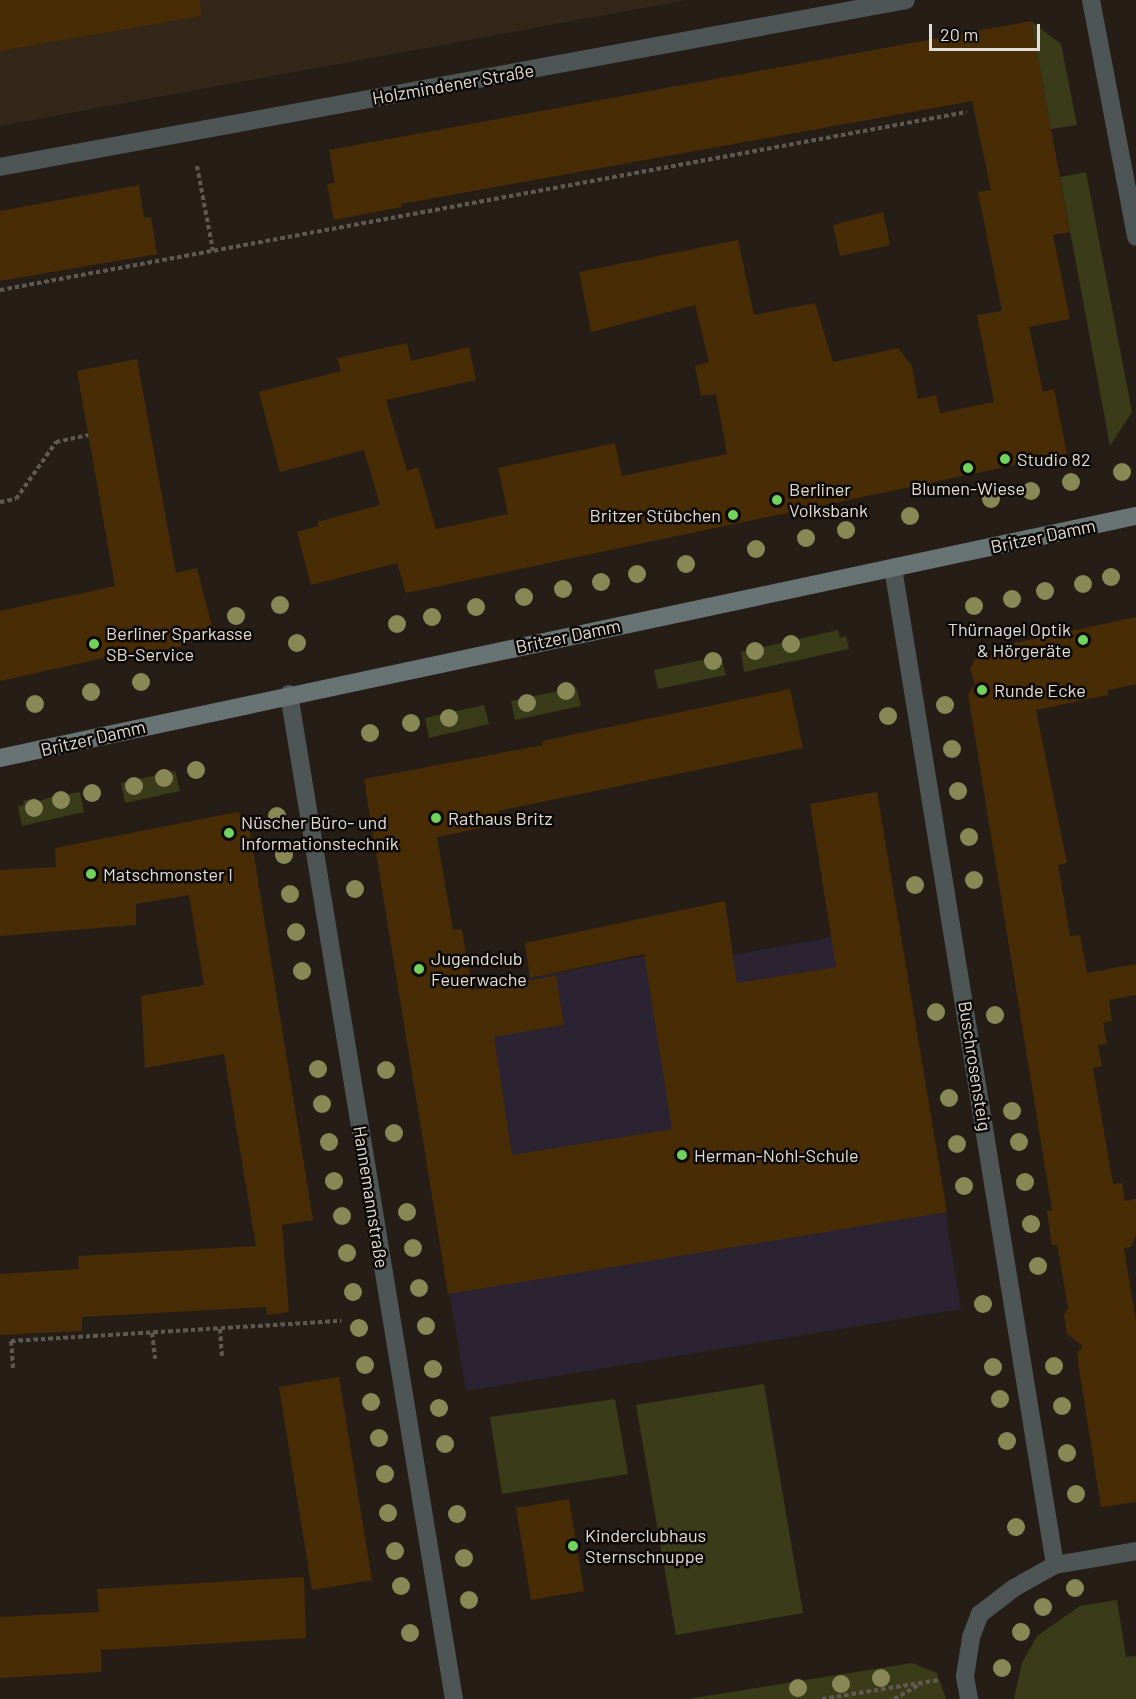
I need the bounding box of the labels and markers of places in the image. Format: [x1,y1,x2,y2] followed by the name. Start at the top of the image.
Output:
[1017,448,1091,470] place label: Studio 82
[998,452,1012,466] marker: Studio 82
[961,461,975,475] marker: Blumen-Wiese
[911,477,1025,499] place label: Blumen-Wiese
[789,479,868,522] place label: Berliner Volksbank
[770,493,784,507] marker: Berliner Volksbank
[590,504,721,526] place label: Britzer Stübchen
[726,508,740,522] marker: Britzer Stübchen
[948,619,1071,662] place label: Thürnagel Optik & Hörgeräte
[106,623,252,666] place label: Berliner Sparkasse SB-Service
[1076,633,1090,647] marker: Thürnagel Optik & Hörgeräte
[87,637,101,651] marker: Berliner Sparkasse SB-Service
[994,679,1086,701] place label: Runde Ecke
[975,683,989,697] marker: Runde Ecke
[448,807,552,829] place label: Rathaus Britz
[429,811,443,825] marker: Rathaus Britz
[241,812,399,854] place label: Nüscher Büro- und Informationstechnik
[222,826,236,840] marker: Nüscher Büro- und Informationstechnik
[103,863,233,885] place label: Matschmonster I
[84,867,98,881] marker: Matschmonster I
[431,948,527,990] place label: Jugendclub Feuerwache
[412,962,426,976] marker: Jugendclub Feuerwache
[694,1144,859,1166] place label: Herman-Nohl-Schule
[675,1148,689,1162] marker: Herman-Nohl-Schule
[585,1525,706,1568] place label: Kinderclubhaus Sternschnuppe
[566,1539,580,1553] marker: Kinderclubhaus Sternschnuppe

